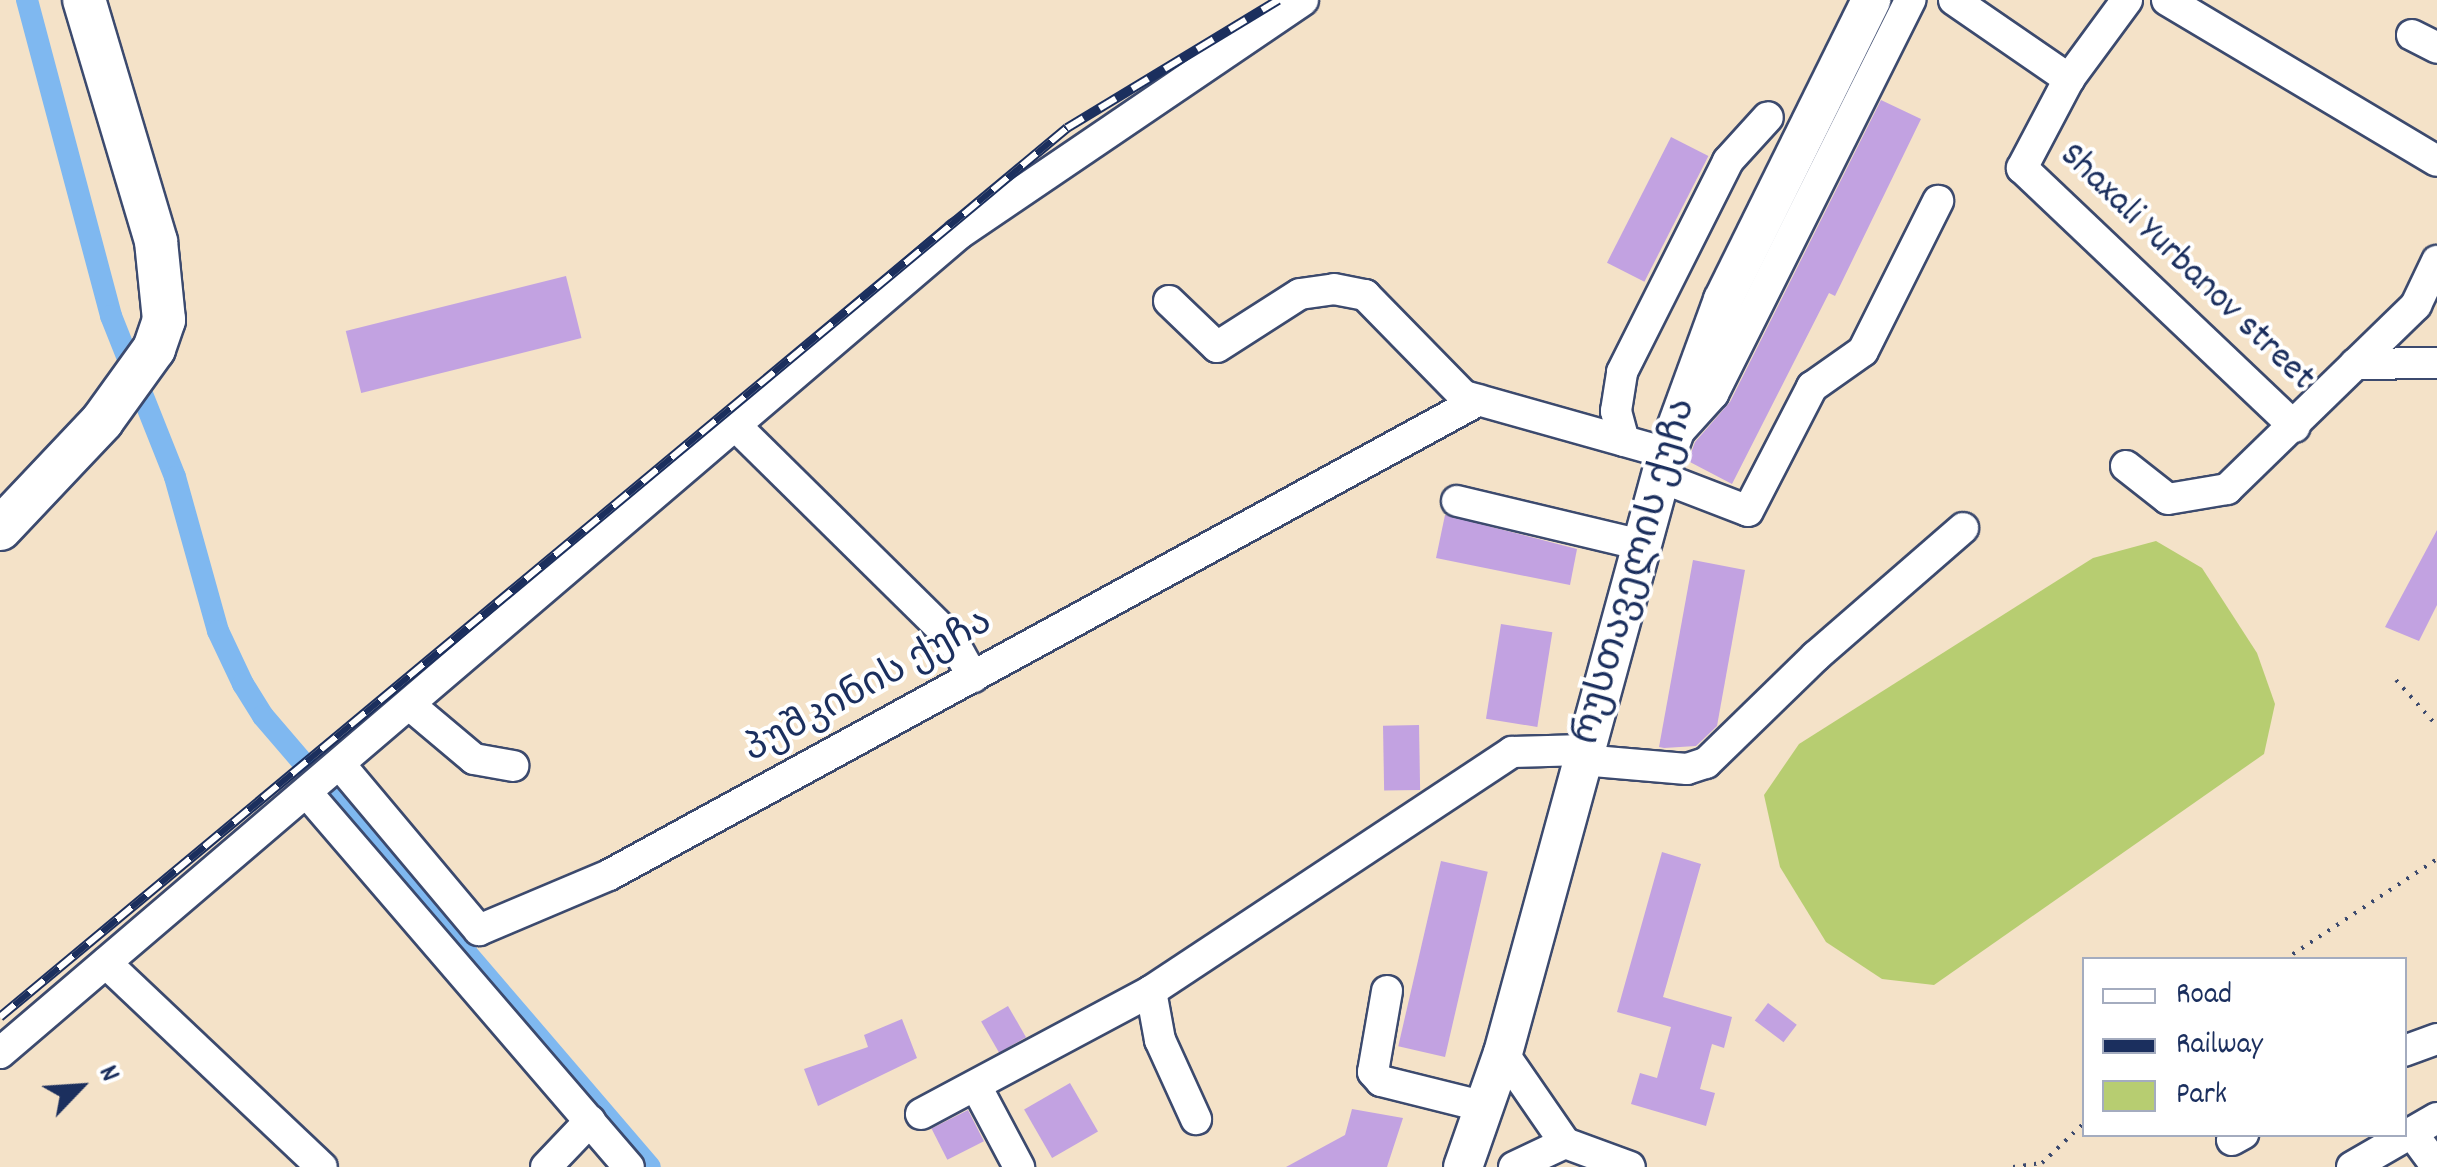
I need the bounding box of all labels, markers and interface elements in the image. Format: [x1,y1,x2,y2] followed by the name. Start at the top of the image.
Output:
[2049,134,2323,402] street label: Shaxali Yurbanov street
[1566,394,1708,750] street label: რუსთაველის ქუჩა
[737,601,1001,775] street label: პუშკინის ქუჩა
[2082,957,2407,1137] legend
[2176,975,2232,1018] text: Road
[2176,1025,2263,1068] text: Railway
[30,1037,130,1137] north arrow
[86,1060,128,1089] text: N
[2176,1075,2227,1118] text: Park

